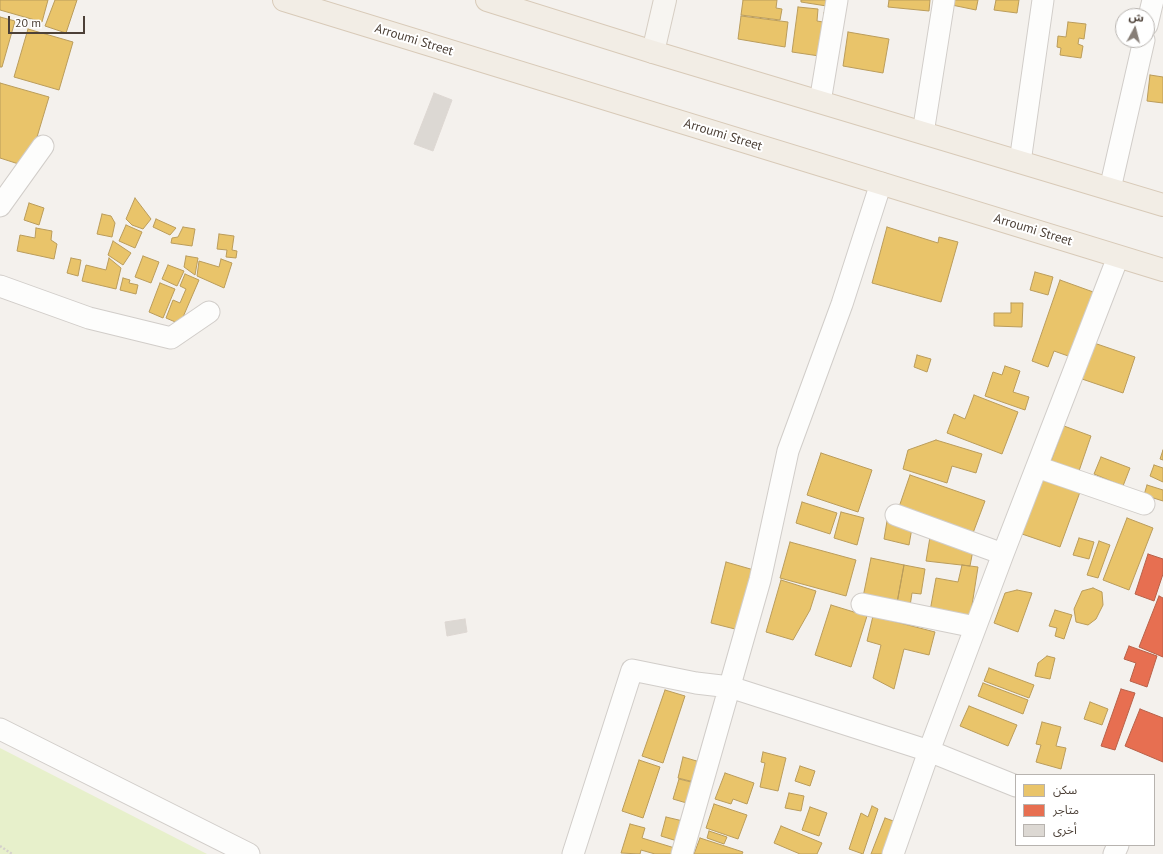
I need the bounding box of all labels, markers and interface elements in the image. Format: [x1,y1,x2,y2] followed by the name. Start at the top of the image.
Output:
[10,8,87,34] scale bar
[1115,8,1155,48] north arrow
[1128,9,1145,25] text: ش
[15,15,41,30] text: 20 m
[373,21,455,59] street label: Arroumi Street
[682,116,764,154] street label: Arroumi Street
[992,211,1074,249] street label: Arroumi Street
[1015,774,1155,846] legend
[1053,782,1077,797] text: سكن
[1053,802,1079,817] text: متاجر
[1053,822,1077,837] text: أخرى

